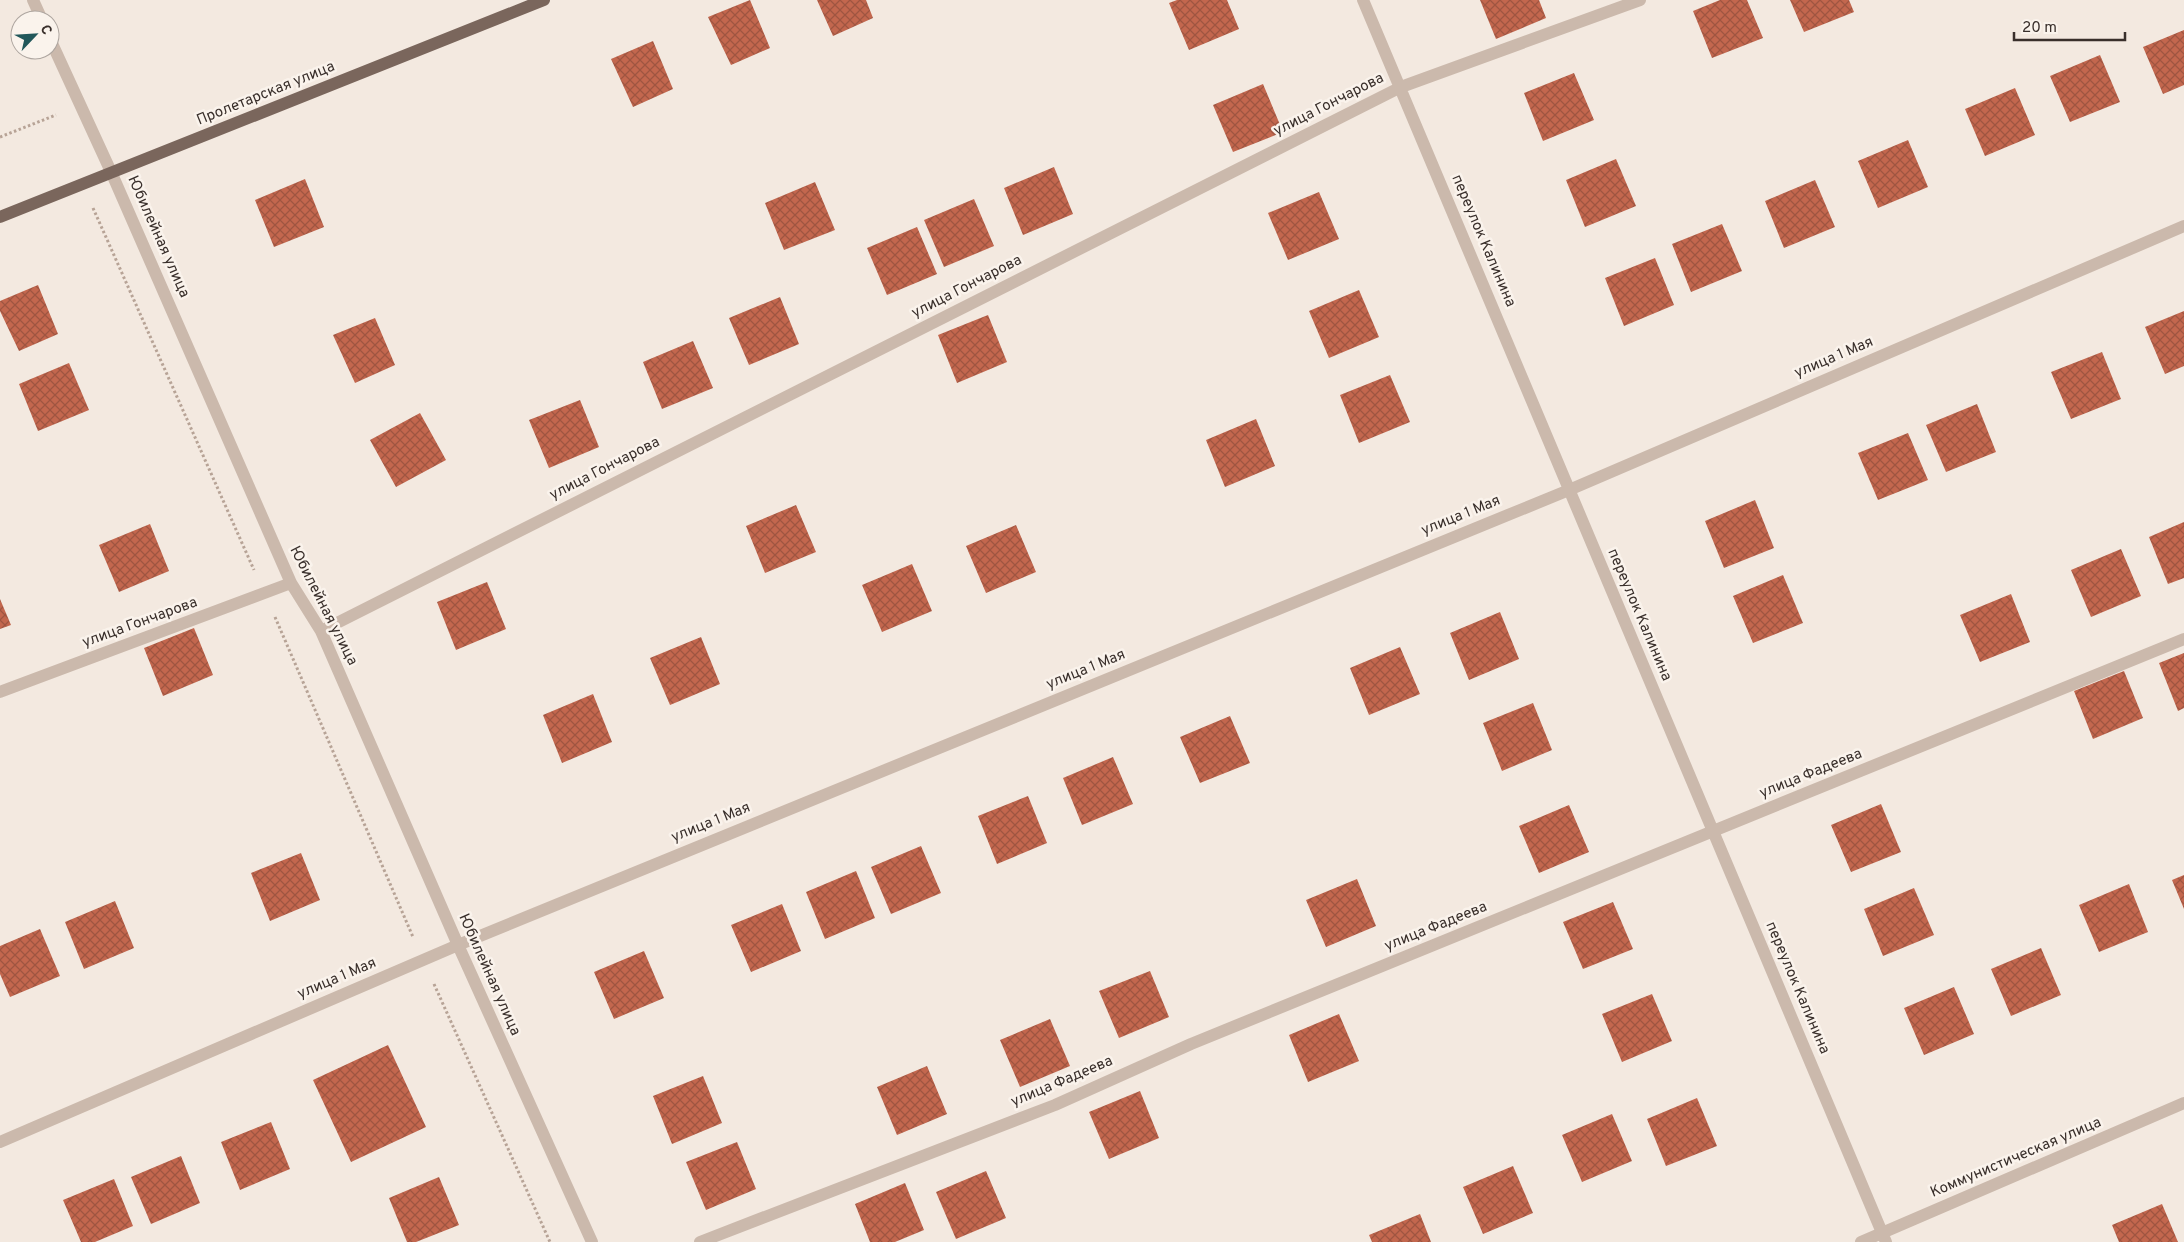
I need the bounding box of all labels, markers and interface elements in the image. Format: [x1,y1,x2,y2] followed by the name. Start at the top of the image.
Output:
[10,10,60,60] north arrow
[2014,10,2125,42] scale bar
[2022,19,2057,38] text: 20 m
[36,22,55,38] text: С
[194,58,338,130] street label: Пролетарская улица
[1271,69,1387,141] street label: улица Гончарова
[1447,172,1519,310] street label: переулок Калинина
[123,173,193,301] street label: Юбилейная улица
[909,251,1025,323] street label: улица Гончарова
[1792,333,1876,383] street label: улица 1 Мая
[547,433,663,505] street label: улица Гончарова
[1419,491,1503,541] street label: улица 1 Мая
[285,543,361,669] street label: Юбилейная улица
[1603,546,1675,684] street label: переулок Калинина
[80,593,200,653] street label: улица Гончарова
[1044,645,1128,695] street label: улица 1 Мая
[1757,745,1865,803] street label: улица Фадеева
[669,798,753,848] street label: улица 1 Мая
[1382,898,1490,956] street label: улица Фадеева
[454,911,524,1039] street label: Юбилейная улица
[1761,919,1833,1057] street label: переулок Калинина
[295,954,379,1004] street label: улица 1 Мая
[1008,1052,1116,1112] street label: улица Фадеева
[1928,1113,2104,1203] street label: Коммунистическая улица

